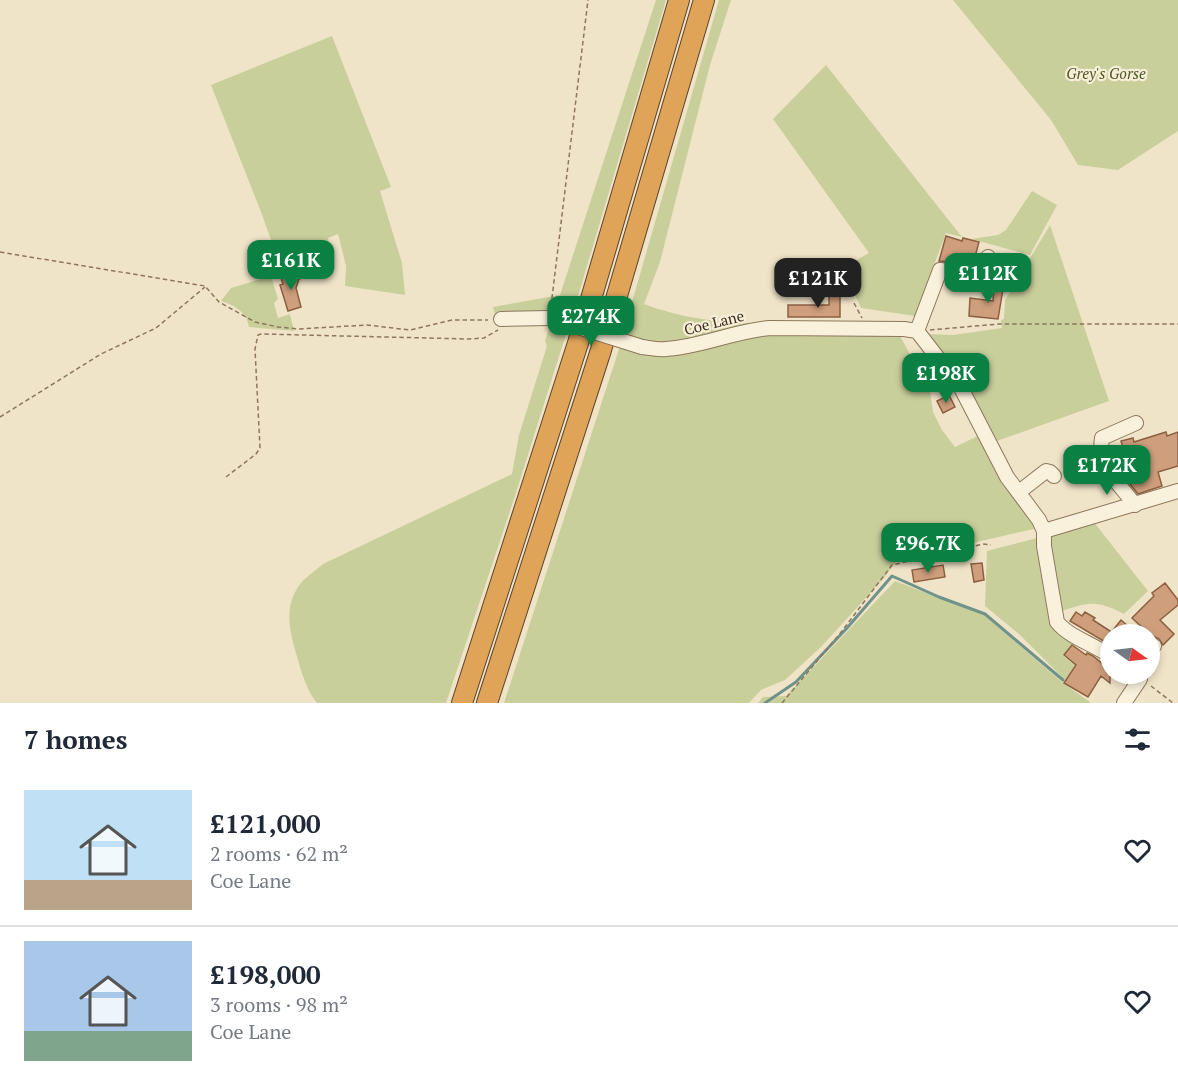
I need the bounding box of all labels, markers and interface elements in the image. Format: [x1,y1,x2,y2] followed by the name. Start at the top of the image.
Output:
[1066,63,1146,83] park label: Grey's Gorse
[249,240,333,291] pin: £161K
[261,246,321,273] text: £161K
[946,253,1030,304] pin: £112K
[776,258,860,309] pin: £121K
[958,259,1018,286] text: £112K
[788,264,848,291] text: £121K
[549,296,633,347] pin: £274K
[561,302,621,329] text: £274K
[682,305,746,339] street label: Coe Lane
[904,353,988,404] pin: £198K
[916,359,976,386] text: £198K
[1065,445,1149,496] pin: £172K
[1077,451,1137,478] text: £172K
[879,523,977,574] pin: £96.7K
[895,529,961,556] text: £96.7K
[1100,624,1160,684] north arrow
[1100,624,1160,684] map controls
[24,722,128,756] text: 7 homes
[1121,723,1154,756] icon: filters
[210,806,321,840] text: £121,000
[72,814,144,886] icon: home
[1121,834,1154,867] icon: heart
[210,840,348,867] text: 2 rooms · 62 m²
[210,867,291,894] text: Coe Lane
[210,957,321,991] text: £198,000
[72,965,144,1037] icon: home
[1121,985,1154,1018] icon: heart
[210,991,348,1018] text: 3 rooms · 98 m²
[210,1018,291,1045] text: Coe Lane

